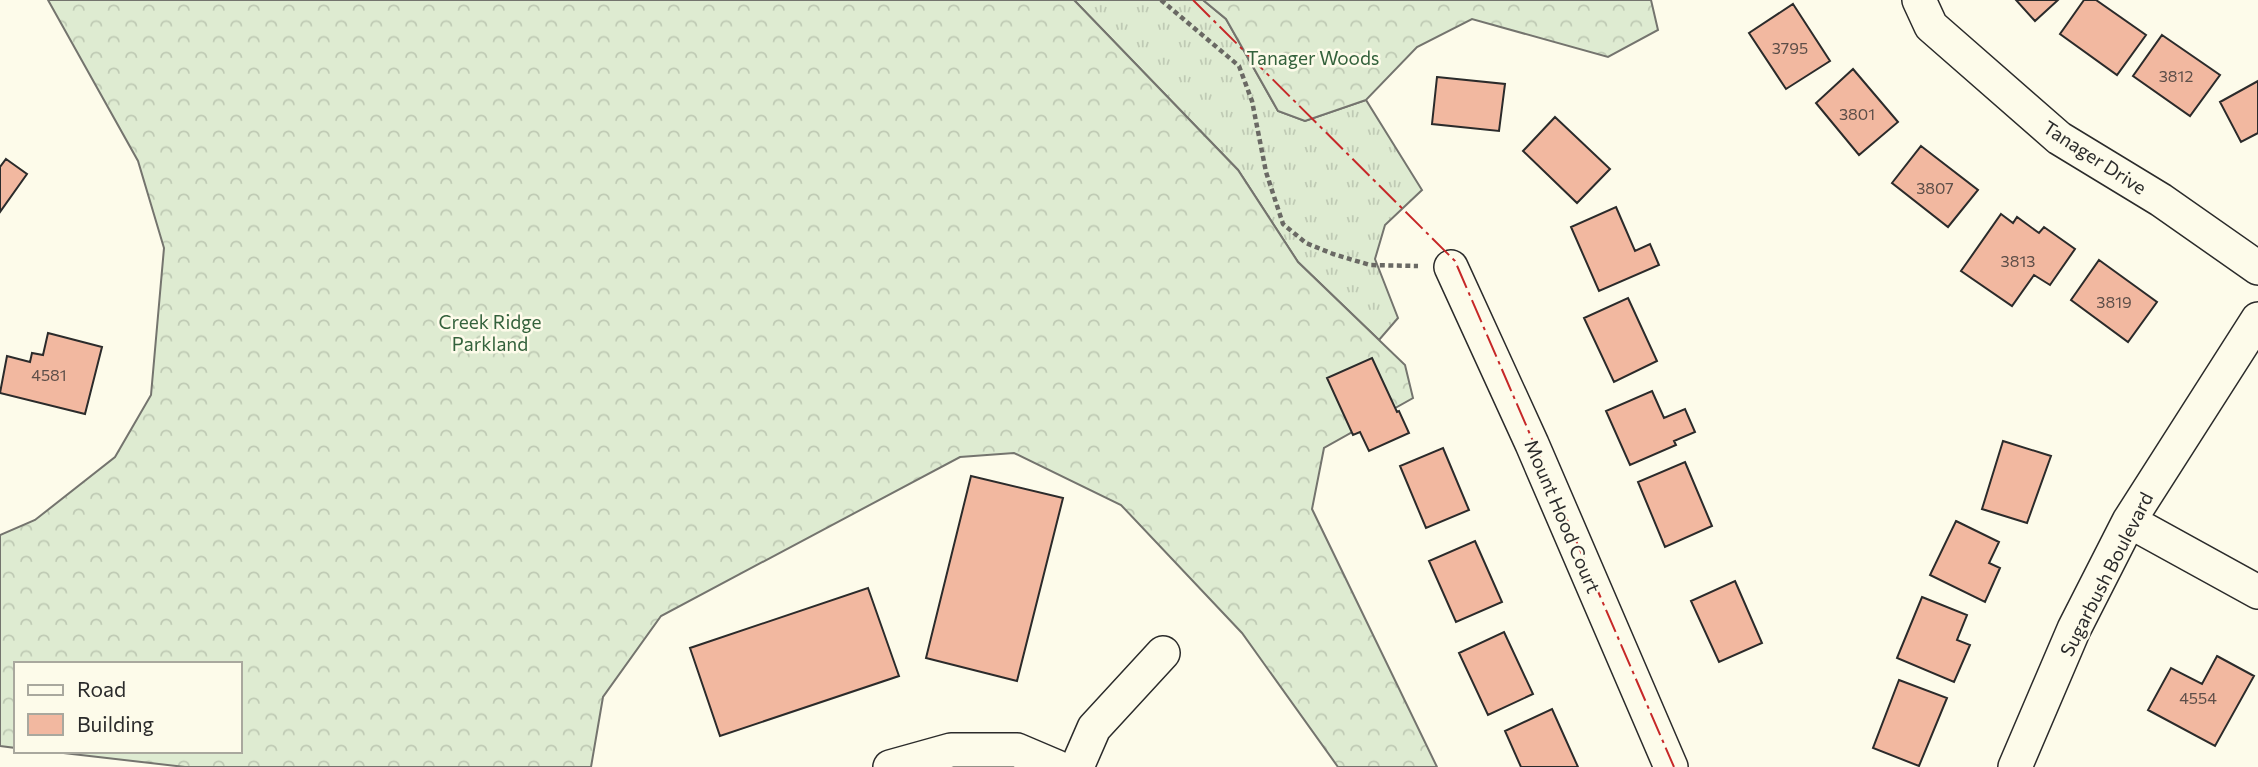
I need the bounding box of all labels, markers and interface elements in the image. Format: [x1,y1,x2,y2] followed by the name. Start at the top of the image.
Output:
[1772,38,1808,57] house number: 3795
[1246,46,1380,69] park label: Tanager Woods
[2159,66,2193,85] house number: 3812
[1839,104,1875,123] house number: 3801
[2039,115,2151,199] street label: Tanager Drive
[1916,178,1954,197] house number: 3807
[2001,251,2035,270] house number: 3813
[2096,292,2132,311] house number: 3819
[439,310,541,355] park label: Creek Ridge Parkland
[31,365,67,384] house number: 4581
[1520,436,1606,596] street label: Mount Hood Court
[2055,488,2157,660] street label: Sugarbush Boulevard
[14,662,242,753] legend
[77,676,126,701] text: Road
[2179,688,2217,707] house number: 4554
[77,711,154,736] text: Building

